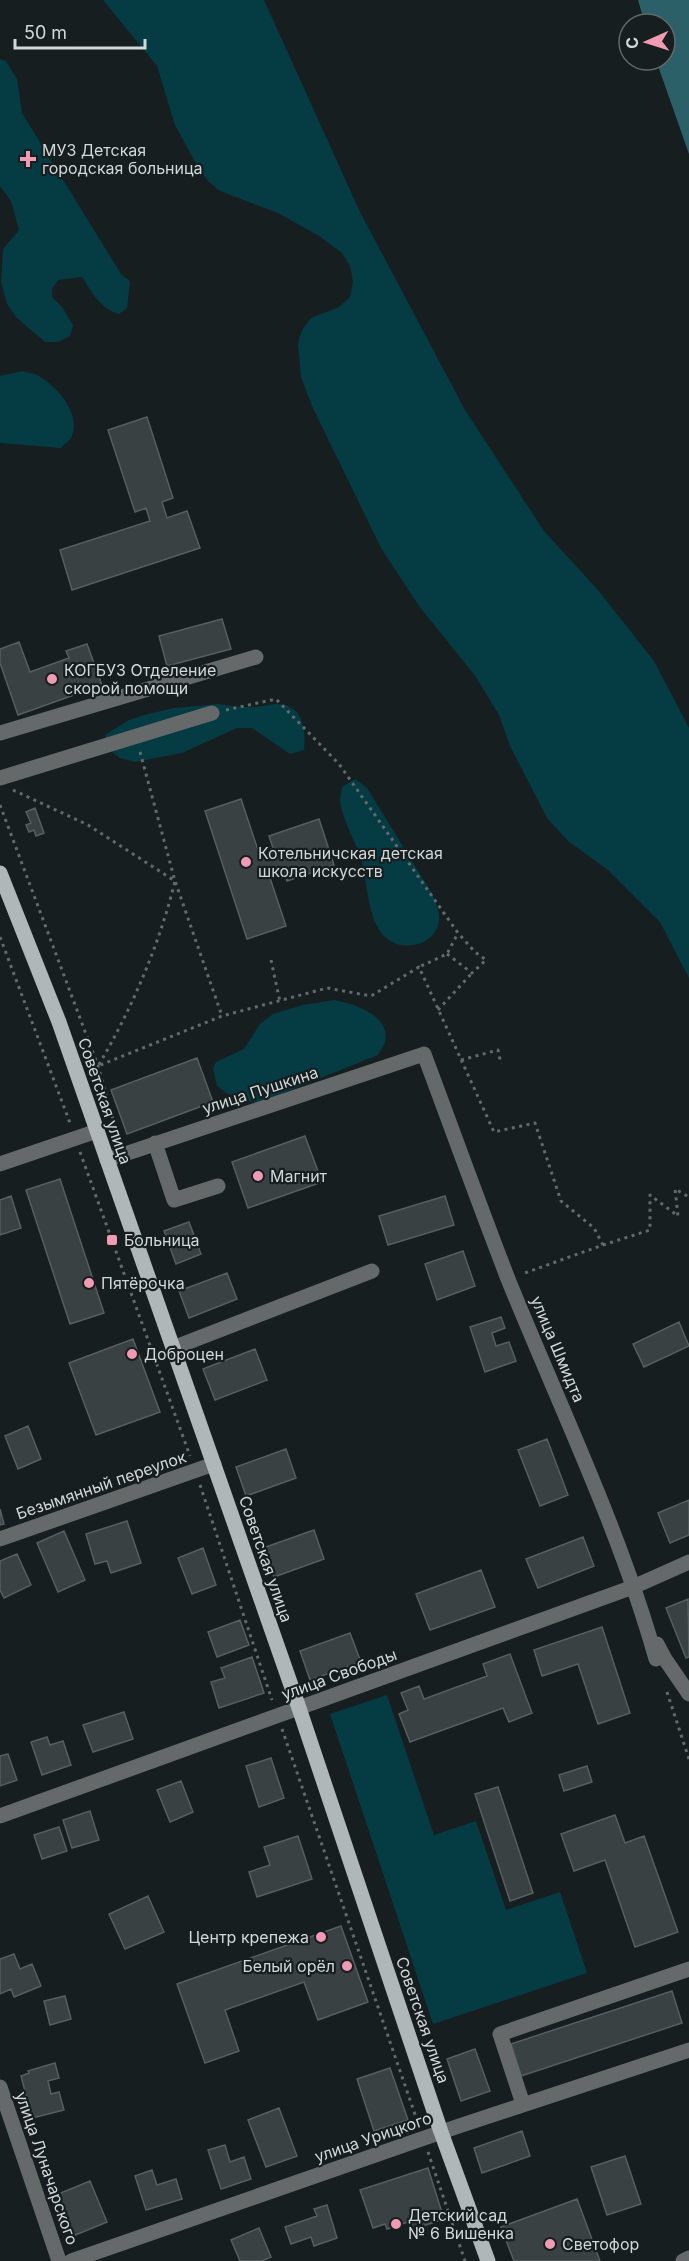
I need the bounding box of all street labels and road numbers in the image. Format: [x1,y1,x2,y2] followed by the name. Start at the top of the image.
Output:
[74,1035,136,1167] street label: Советская улица
[200,1062,320,1118] street label: улица Пушкина
[527,1293,589,1405] street label: улица Шмидта
[13,1446,189,1524] street label: Безымянный переулок
[235,1493,297,1625] street label: Советская улица
[279,1644,399,1704] street label: улица Свободы
[392,1954,454,2086] street label: Советская улица
[11,2089,83,2247] street label: улица Луначарского
[312,2108,434,2166] street label: улица Урицкого

